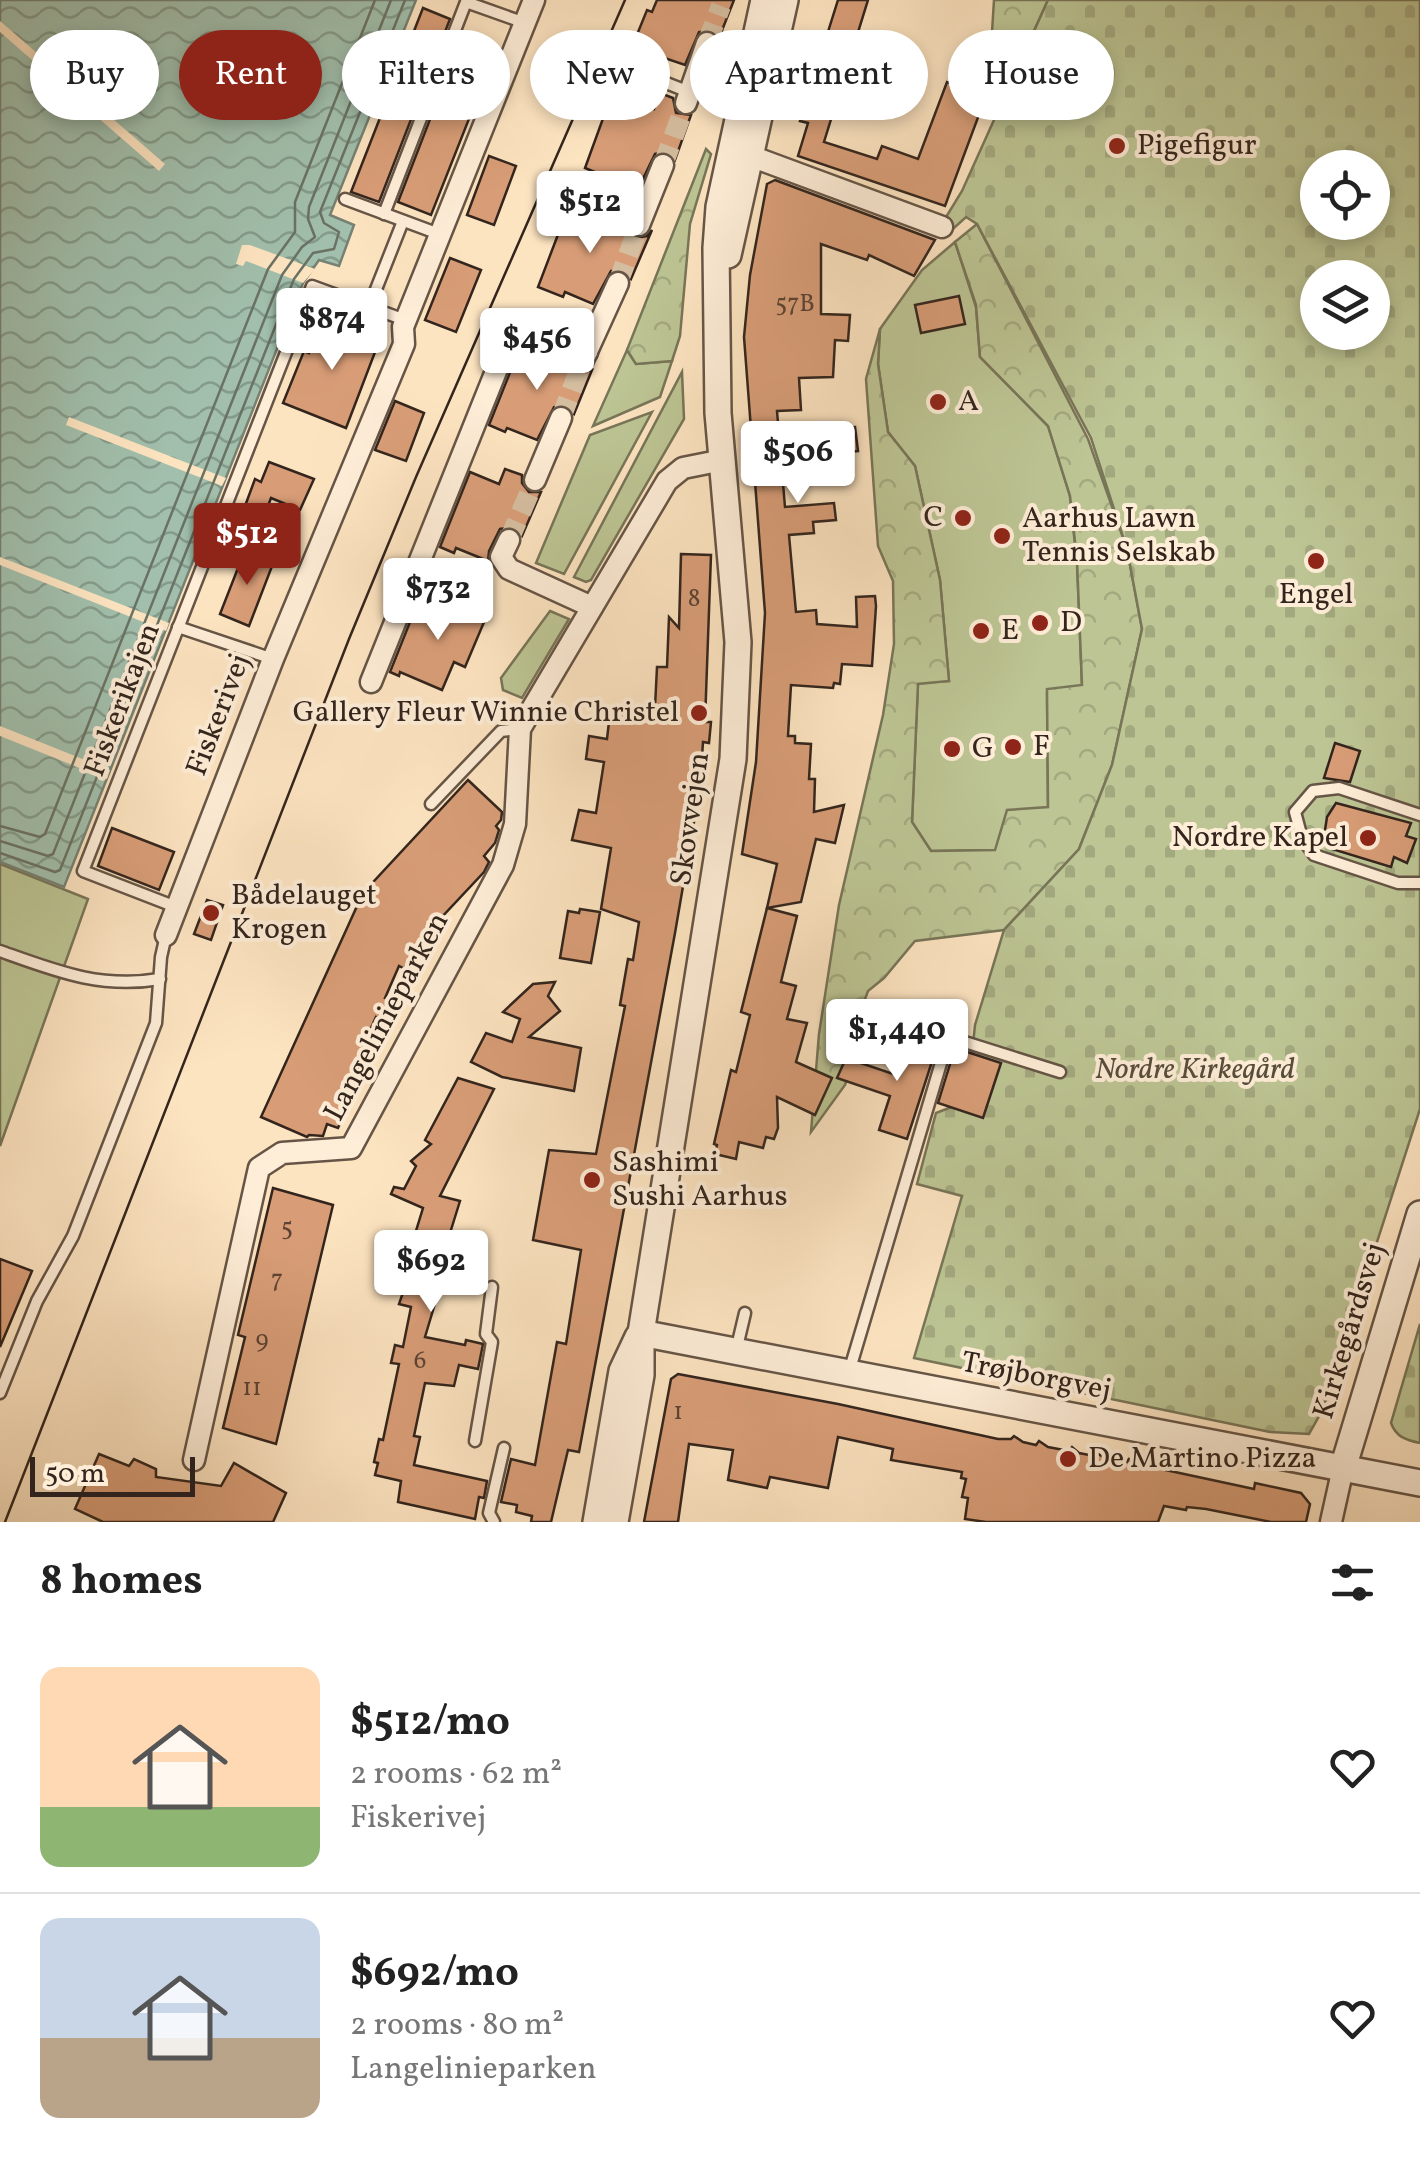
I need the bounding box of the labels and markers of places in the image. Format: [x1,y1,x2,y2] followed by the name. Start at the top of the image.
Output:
[1137,125,1257,167] place label: Pigefigur
[1106,135,1128,157] marker: Pigefigur
[531,171,649,256] pin: $512
[273,288,391,373] pin: $874
[478,308,596,393] pin: $456
[958,381,979,423] place label: A
[927,391,949,413] marker: A
[739,421,857,506] pin: $506
[923,497,943,539] place label: C
[1022,498,1216,574] place label: Aarhus Lawn Tennis Selskab
[188,503,306,588] pin: $512
[952,507,974,529] marker: C
[991,525,1013,547] marker: Aarhus Lawn Tennis Selskab
[1305,550,1327,572] marker: Engel
[379,558,497,643] pin: $732
[1279,574,1353,616] place label: Engel
[1060,602,1082,644] place label: D
[1001,610,1019,652] place label: E
[1029,612,1051,634] marker: D
[970,620,992,642] marker: E
[293,692,679,734] place label: Gallery Fleur Winnie Christel
[688,702,710,724] marker: Gallery Fleur Winnie Christel
[1033,726,1050,768] place label: F
[972,728,994,770] place label: G
[1002,736,1024,758] marker: F
[941,738,963,760] marker: G
[1172,817,1348,859] place label: Nordre Kapel
[1357,827,1379,849] marker: Nordre Kapel
[231,875,377,951] place label: Bådelauget Krogen
[200,902,222,924] marker: Bådelauget Krogen
[816,999,978,1084] pin: $1,440
[612,1142,788,1218] place label: Sashimi Sushi Aarhus
[581,1169,603,1191] marker: Sashimi Sushi Aarhus
[372,1230,490,1315] pin: $692
[1088,1438,1316,1480] place label: De Martino Pizza
[1057,1448,1079,1470] marker: De Martino Pizza

